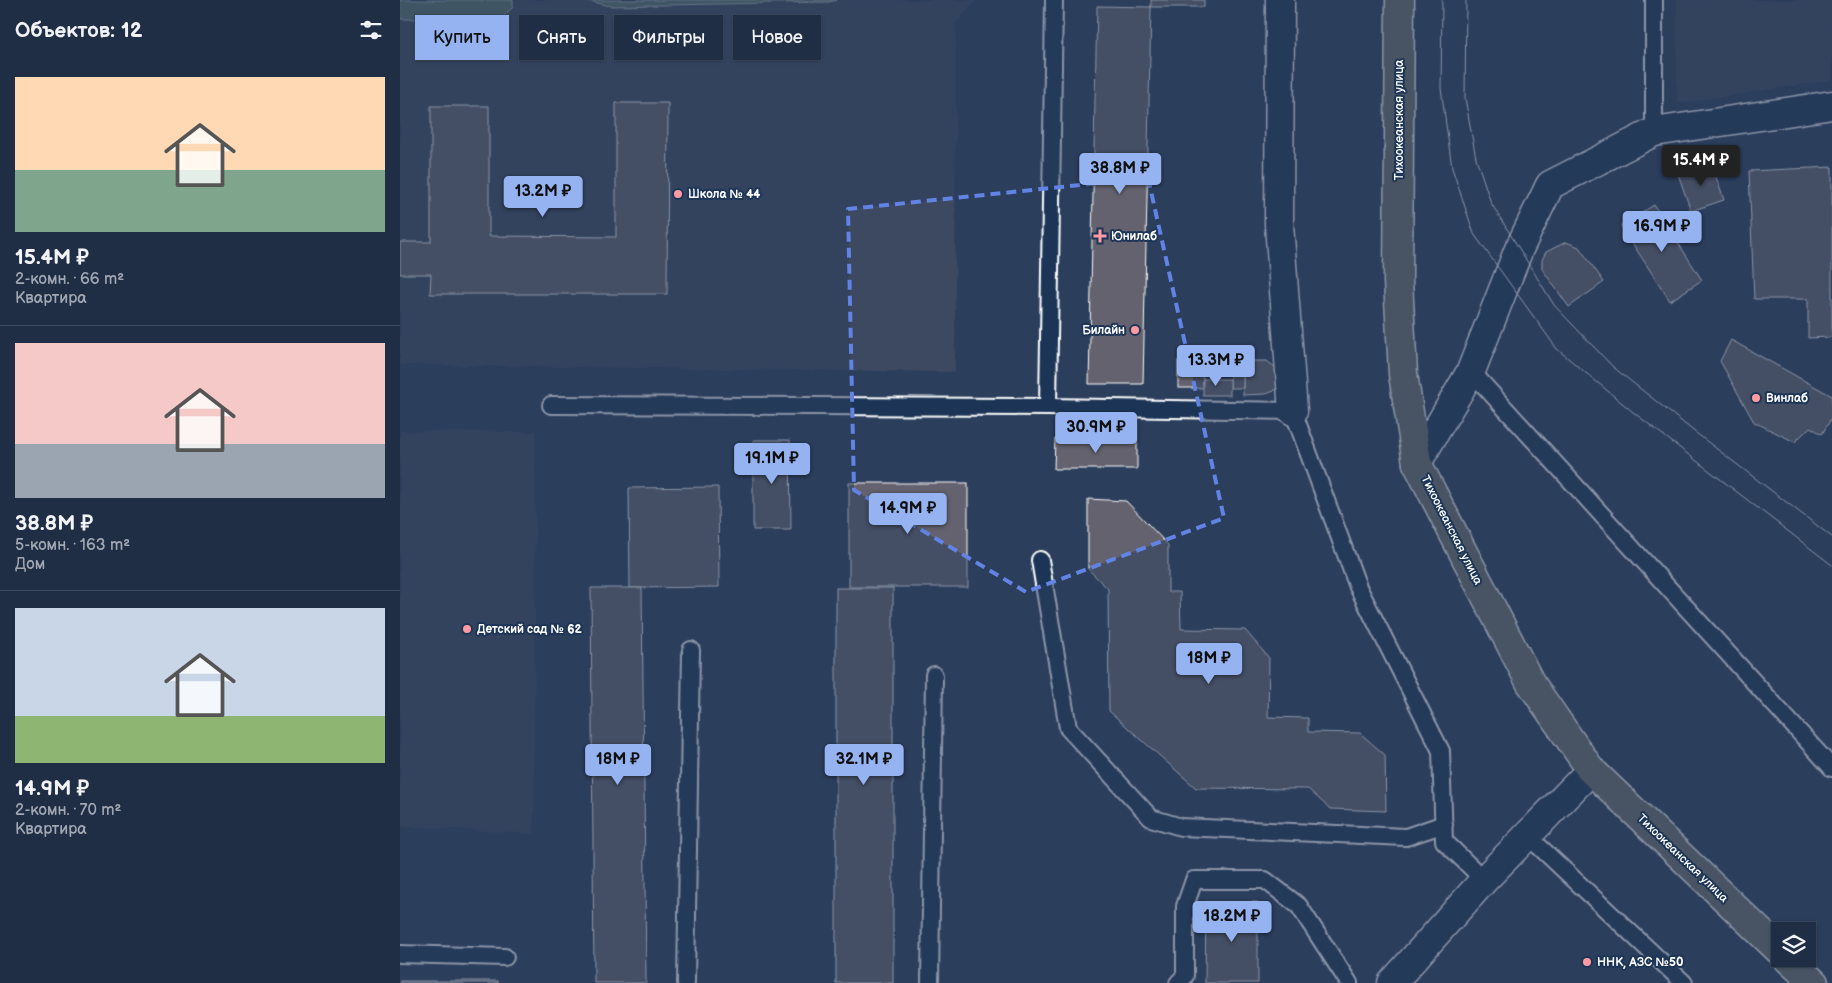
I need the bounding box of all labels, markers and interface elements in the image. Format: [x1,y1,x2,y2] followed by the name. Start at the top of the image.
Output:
[415,15,509,60] chip: Купить
[519,15,604,60] chip: Снять
[614,15,723,60] chip: Фильтры
[733,15,821,60] chip: Новое
[357,16,385,44] icon: filters
[15,18,142,43] text: Объектов: 12
[1392,60,1407,180] street label: Тихоокеанская улица
[155,110,245,200] icon: home
[1655,144,1747,187] pin: 15.4M ₽
[1673,151,1729,170] text: 15.4M ₽
[1074,152,1166,195] pin: 38.8M ₽
[1090,159,1150,178] text: 38.8M ₽
[497,176,589,218] pin: 13.2M ₽
[515,182,571,201] text: 13.2M ₽
[688,187,760,202] place label: Школа № 44
[672,188,684,200] marker: Школа № 44
[1616,210,1708,253] pin: 16.9M ₽
[1634,217,1690,236] text: 16.9M ₽
[1093,229,1107,243] marker: Юнилаб
[1111,229,1157,244] place label: Юнилаб
[15,245,89,270] text: 15.4M ₽
[15,270,124,289] text: 2-комн. · 66 m²
[15,289,87,308] text: Квартира
[1082,323,1125,338] place label: Билайн
[1129,324,1141,336] marker: Билайн
[1170,344,1262,387] pin: 13.3M ₽
[1188,351,1244,370] text: 13.3M ₽
[155,375,245,465] icon: home
[1766,391,1808,406] place label: Винлаб
[1750,392,1762,404] marker: Винлаб
[1050,412,1142,454] pin: 30.9M ₽
[1066,418,1126,437] text: 30.9M ₽
[726,442,818,485] pin: 19.1M ₽
[745,449,799,468] text: 19.1M ₽
[1417,473,1486,587] street label: Тихоокеанская улица
[862,492,954,535] pin: 14.9M ₽
[880,499,936,518] text: 14.9M ₽
[15,511,93,536] text: 38.8M ₽
[15,536,130,555] text: 5-комн. · 163 m²
[15,555,45,574] text: Дом
[477,622,582,637] place label: Детский сад № 62
[461,623,473,635] marker: Детский сад № 62
[155,640,245,730] icon: home
[1174,642,1244,685] pin: 18M ₽
[1187,649,1231,668] text: 18M ₽
[583,744,653,786] pin: 18M ₽
[818,744,910,786] pin: 32.1M ₽
[596,750,640,769] text: 18M ₽
[836,750,892,769] text: 32.1M ₽
[15,776,89,801] text: 14.9M ₽
[15,801,121,820] text: 2-комн. · 70 m²
[1634,811,1731,906] street label: Тихоокеанская улица
[15,820,87,839] text: Квартира
[1186,900,1278,943] pin: 18.2M ₽
[1204,907,1260,926] text: 18.2M ₽
[1771,922,1816,967] map controls
[1771,922,1816,967] button: layers
[1597,955,1683,970] place label: ННК, АЗС №50
[1581,956,1593,968] marker: ННК, АЗС №50

